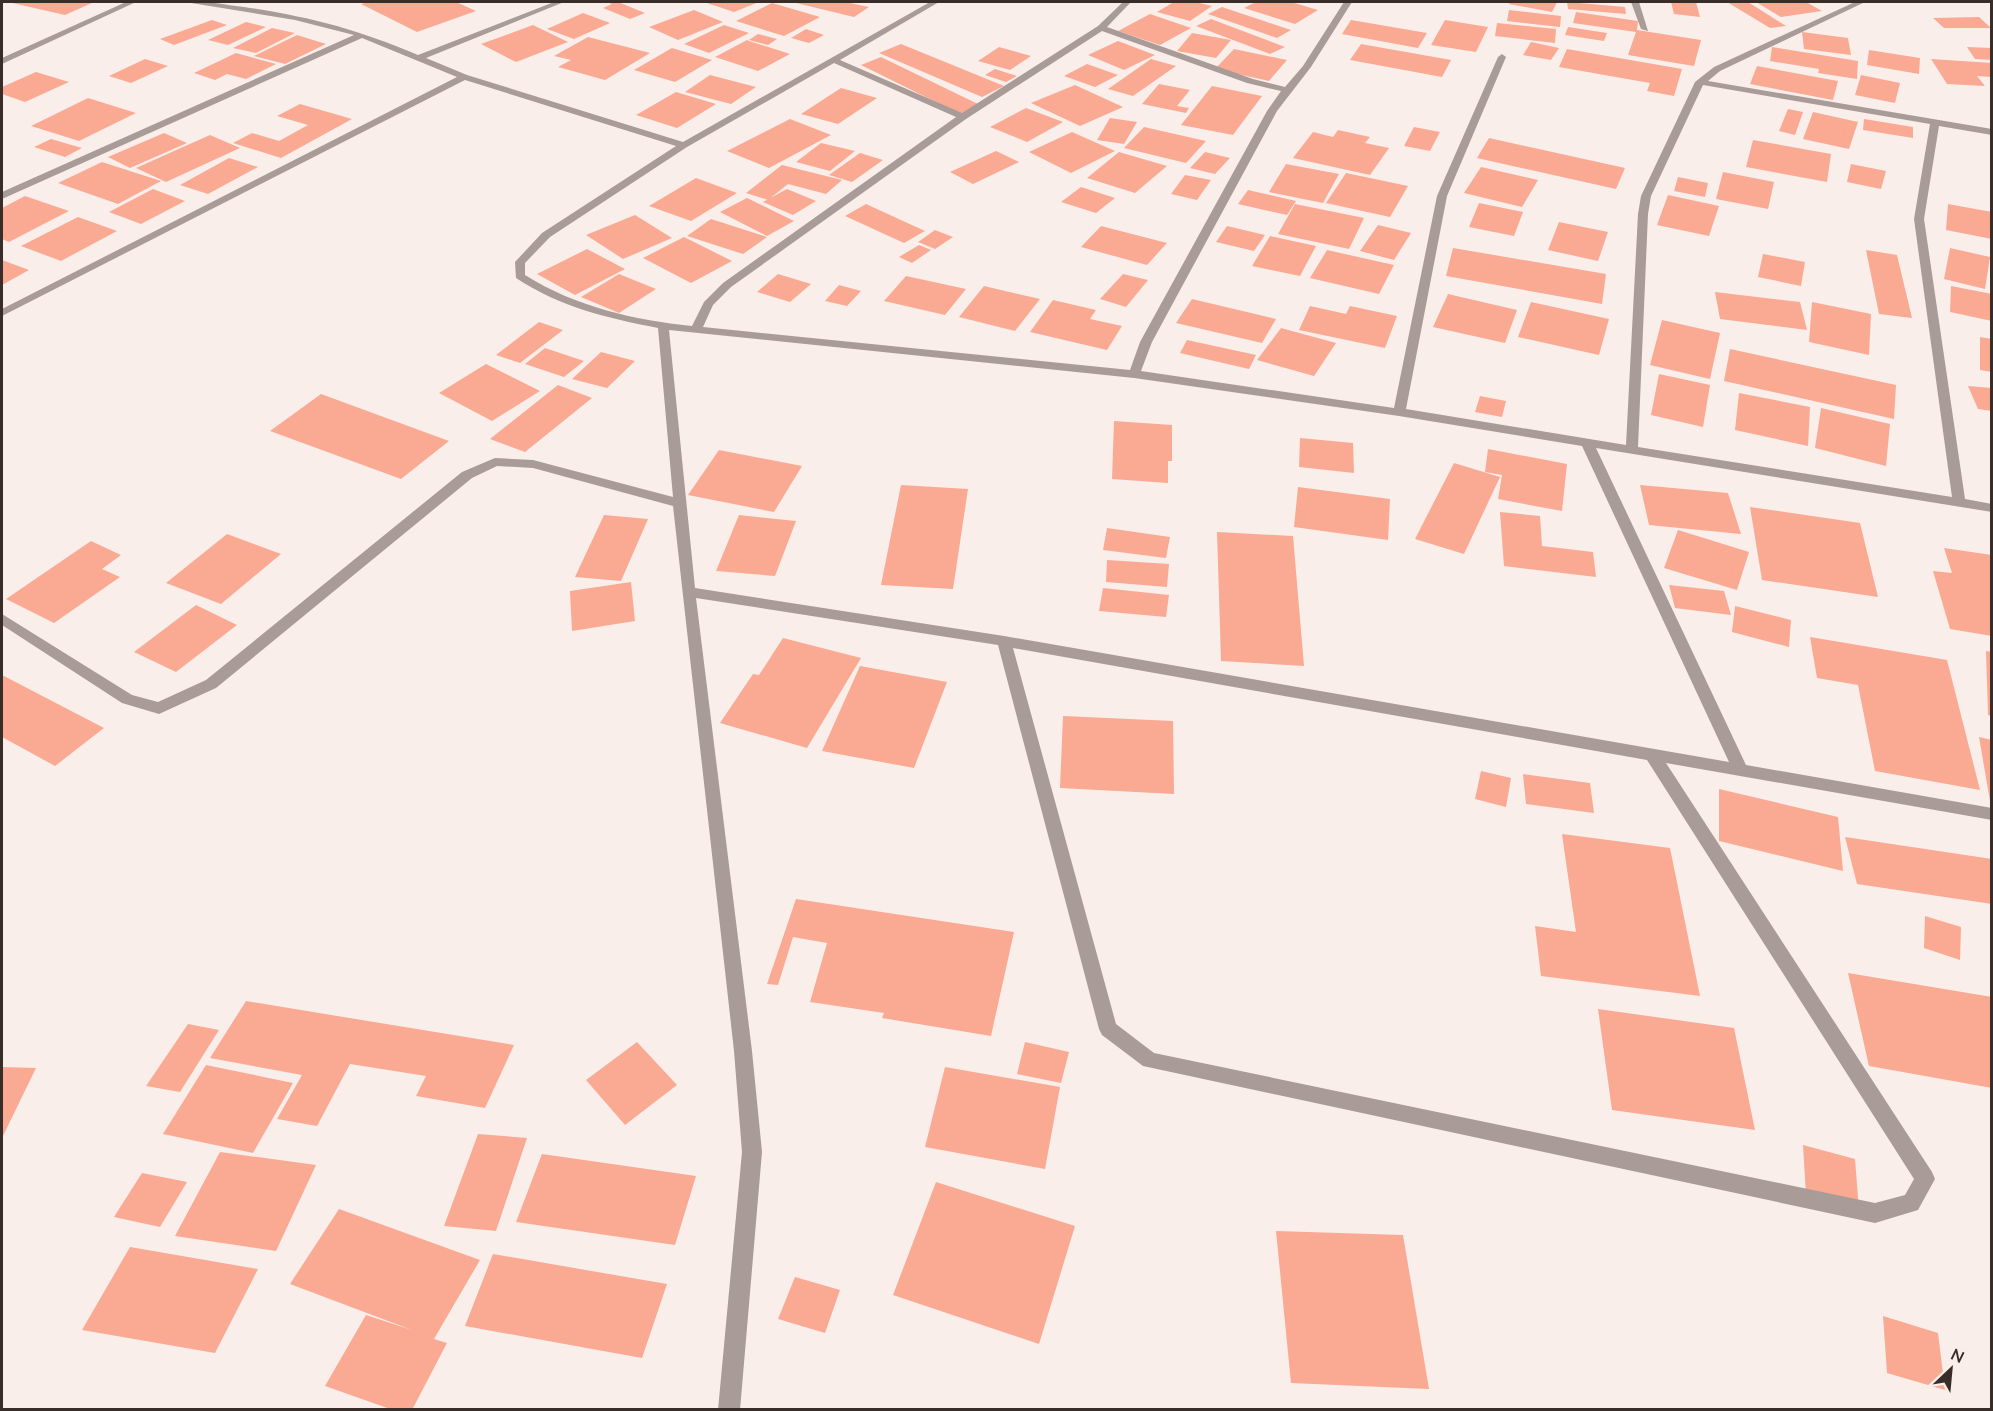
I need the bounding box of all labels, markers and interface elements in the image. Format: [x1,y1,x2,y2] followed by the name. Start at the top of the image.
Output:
[1921,1339,1981,1399] north arrow
[1948,1344,1967,1366] text: N

